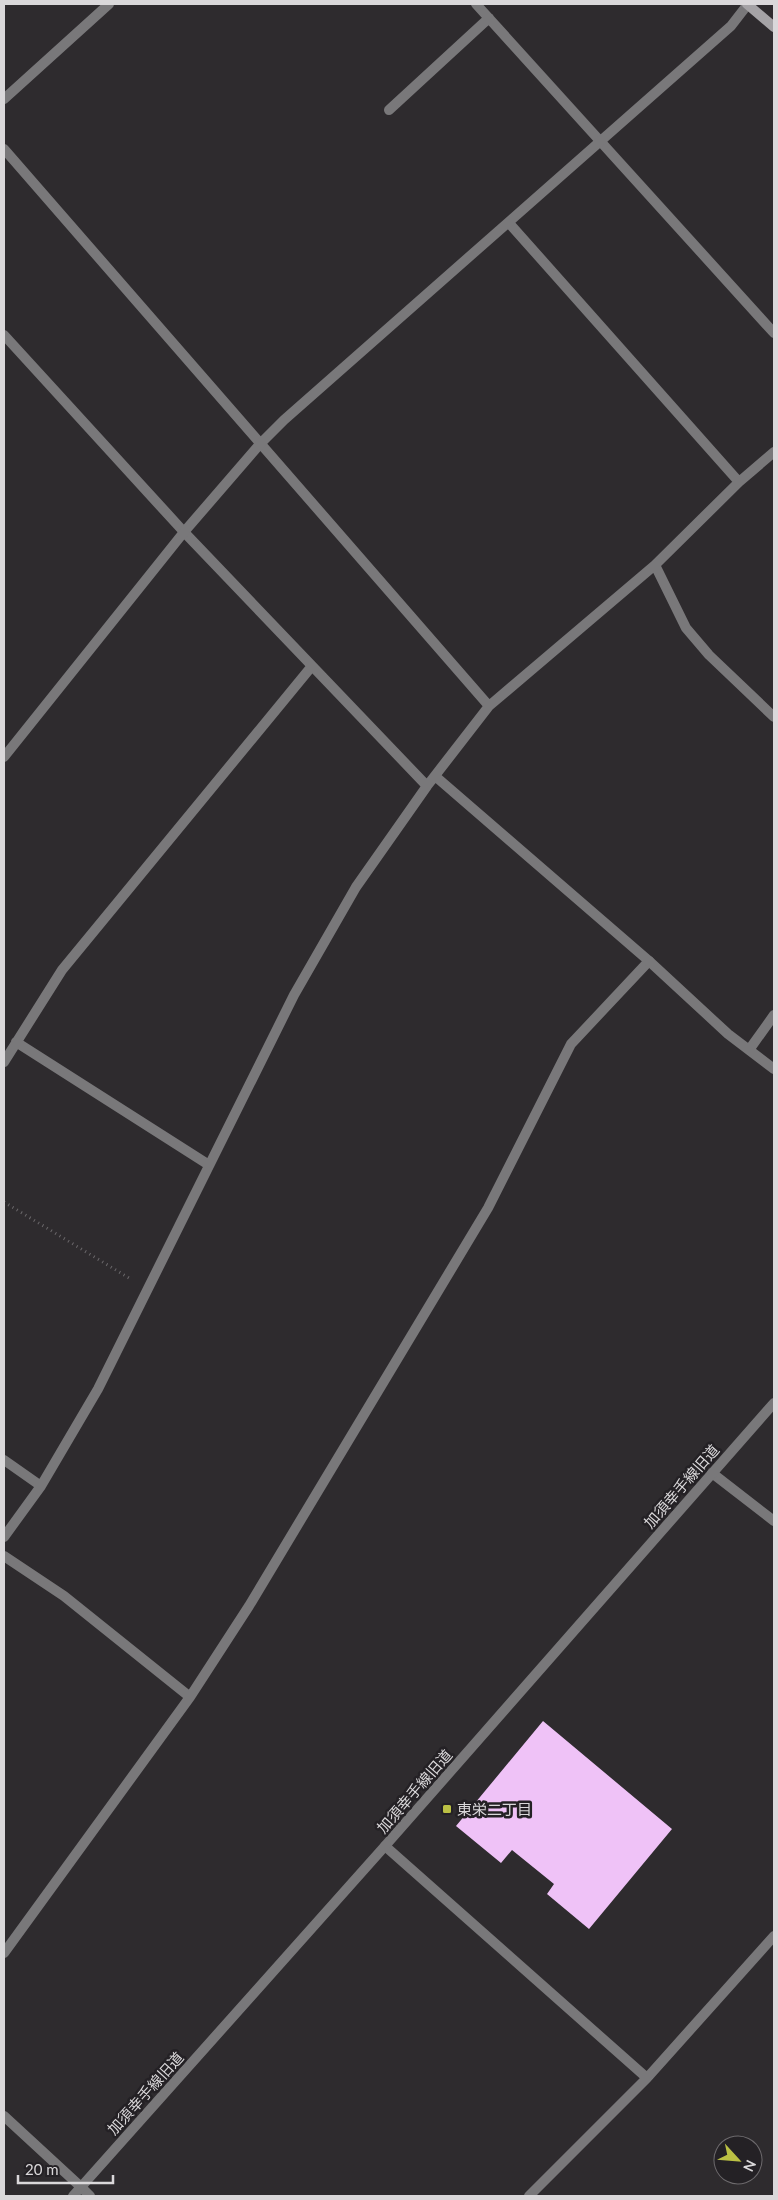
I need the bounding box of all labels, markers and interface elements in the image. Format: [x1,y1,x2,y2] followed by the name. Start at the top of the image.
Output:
[640,1440,722,1532] street label: 加須幸手線旧道
[373,1745,455,1837] street label: 加須幸手線旧道
[457,1800,532,1818] place label: 東栄二丁目
[441,1803,453,1815] marker: 東栄二丁目
[103,2048,187,2138] street label: 加須幸手線旧道
[713,2135,763,2185] north arrow
[18,2152,112,2184] scale bar
[740,2157,760,2174] text: N
[25,2160,59,2178] text: 20 m

